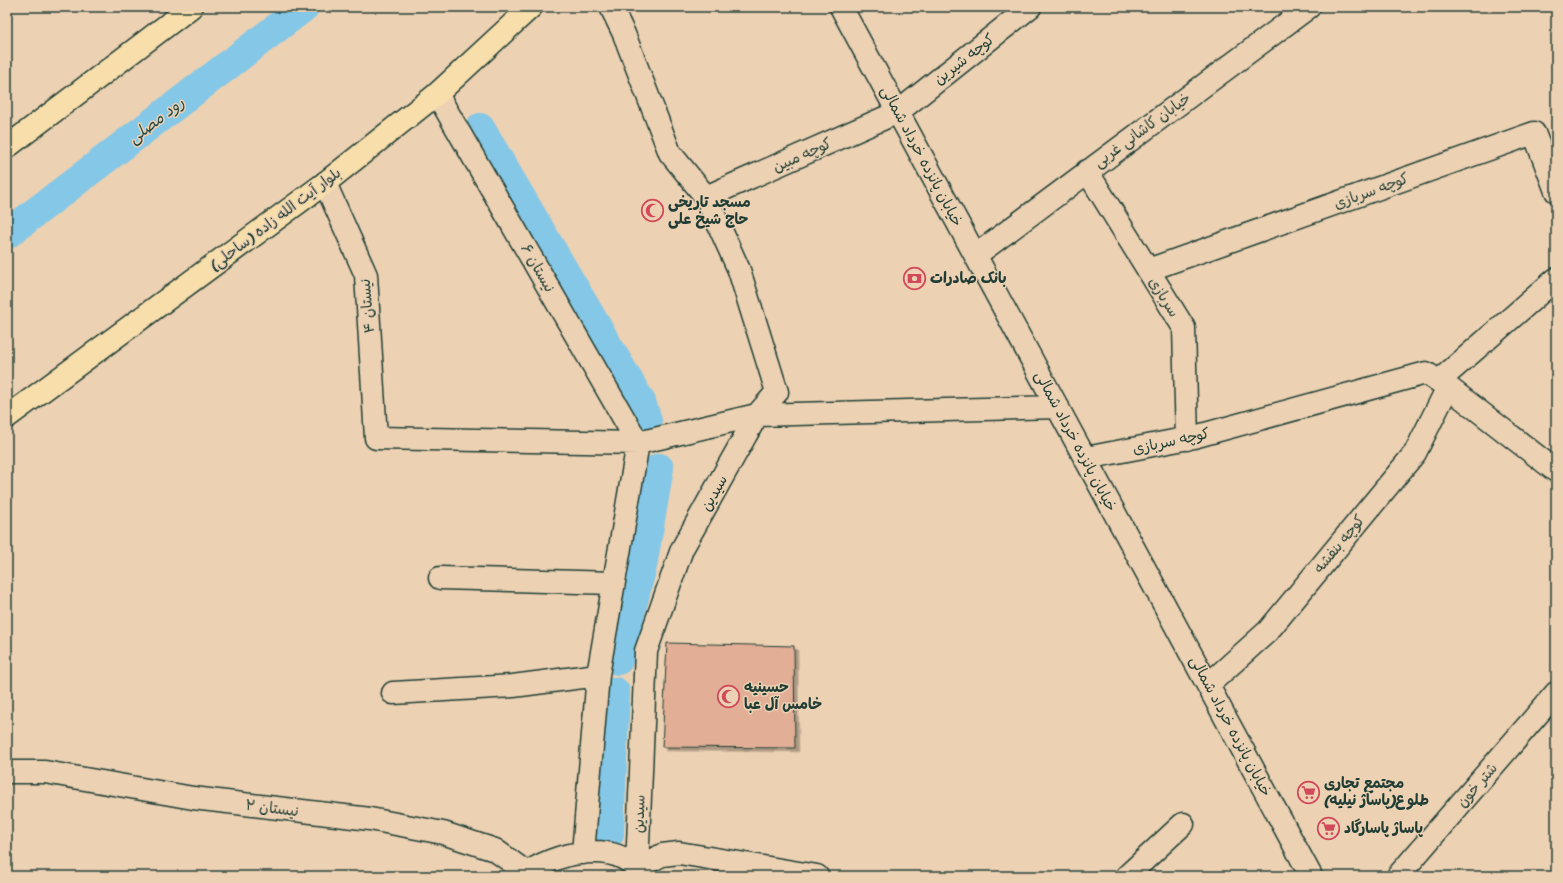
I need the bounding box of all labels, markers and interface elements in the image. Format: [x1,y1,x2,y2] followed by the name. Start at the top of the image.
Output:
[928,27,1000,91] street label: کوچه شیرین
[874,81,970,231] street label: خیابان پانزده خرداد شمالی
[1088,86,1196,174] street label: خیابان کاشانی غربی
[121,89,191,151] water label: رود مصلی
[768,130,836,180] street label: کوچه مبین
[203,160,347,278] street label: بلوار آیت الله زاده (ساحلی)
[1330,165,1412,217] street label: کوچه سربازی
[668,189,751,232] place label: مسجد تاریخی حاج شیخ علی
[639,198,665,224] mosque icon: مسجد تاریخی حاج شیخ علی
[514,239,562,297] street label: نیستان ۶
[902,265,928,291] bank icon: بانک صادرات
[930,265,1007,291] place label: بانک صادرات
[1141,272,1187,322] street label: سربازی
[352,278,382,334] street label: نیستان ۴
[1028,366,1124,516] street label: خیابان پانزده خرداد شمالی
[1130,420,1212,462] street label: کوچه سربازی
[693,470,735,516] street label: سیدین
[1306,509,1372,579] street label: کوچه بنفشه
[1183,651,1279,801] street label: خیابان پانزده خرداد شمالی
[744,674,822,717] place label: حسینیه خامس آل عبا
[716,683,742,709] mosque icon: حسینیه خامس آل عبا
[1450,757,1504,813] street label: شتر خون
[1324,770,1429,813] place label: مجتمع تجاری طلوع(پاساژ نیلیه)
[1296,779,1322,805] supermarket icon: مجتمع تجاری طلوع(پاساژ نیلیه)
[244,792,300,824] street label: نیستان ۲
[625,794,653,834] street label: سیدین
[1316,815,1342,841] supermarket icon: پاساژ پاسارگاد
[1344,815,1424,841] place label: پاساژ پاسارگاد

